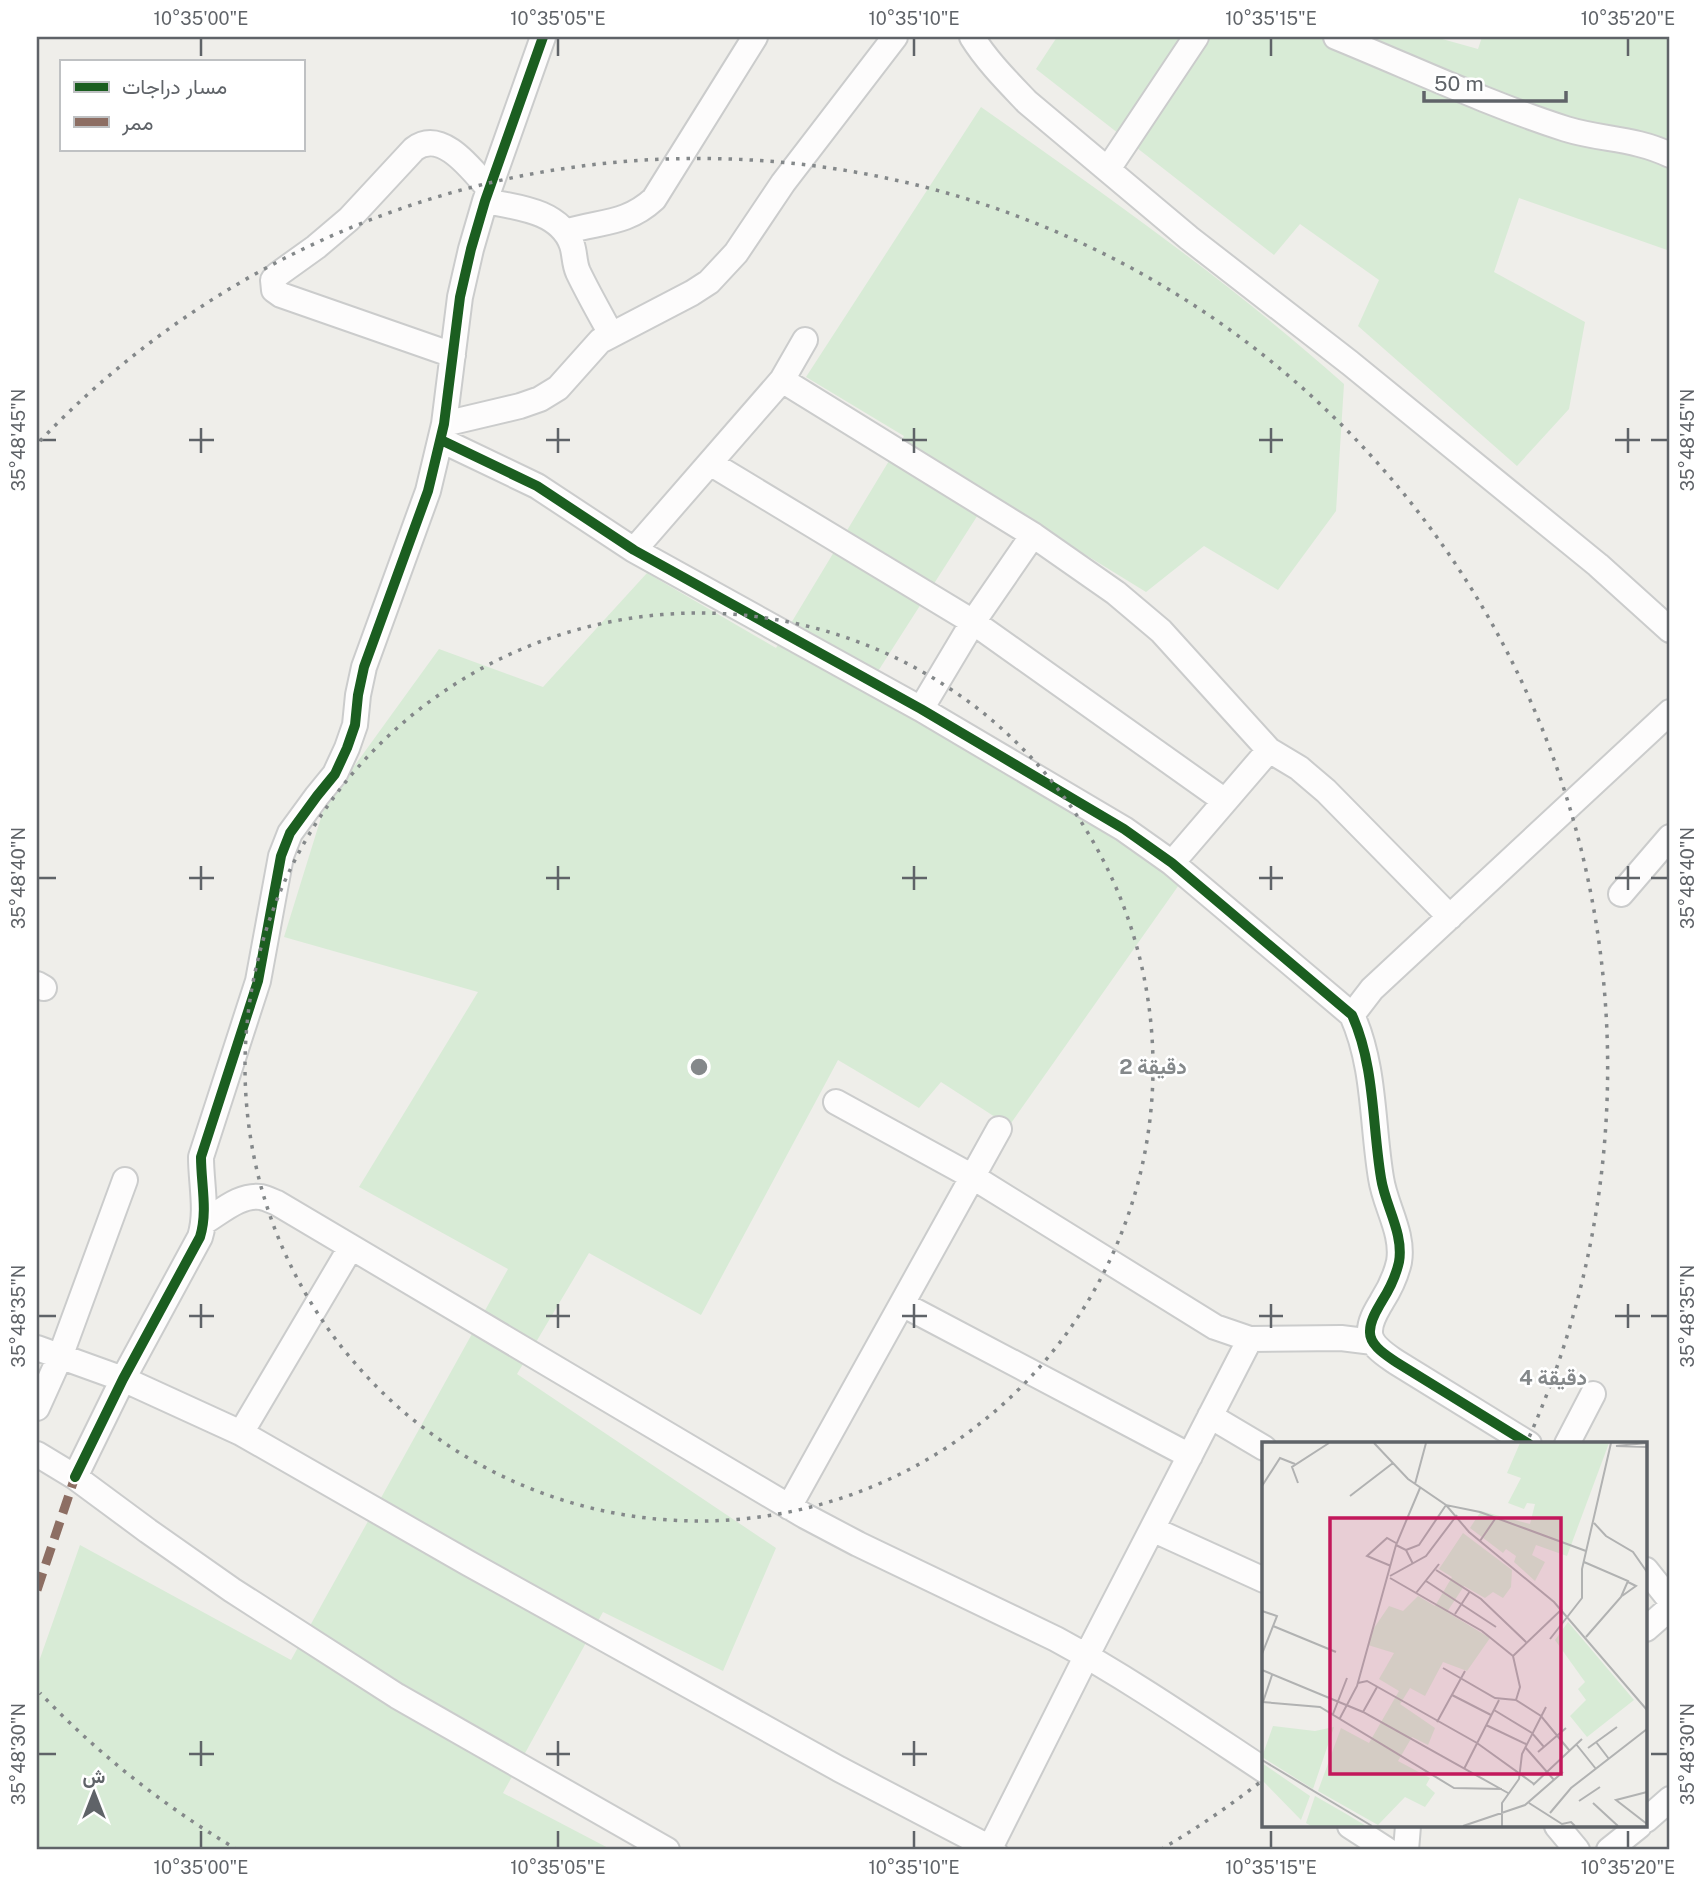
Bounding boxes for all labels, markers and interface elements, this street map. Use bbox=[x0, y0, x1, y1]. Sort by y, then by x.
text: 10°35'00"E bbox=[154, 8, 248, 29]
text: 10°35'05"E bbox=[510, 8, 606, 29]
text: 10°35'10"E bbox=[868, 8, 960, 29]
text: 10°35'15"E bbox=[1225, 8, 1317, 29]
text: 10°35'20"E bbox=[1581, 8, 1675, 29]
legend bbox=[60, 60, 304, 150]
scale bar bbox=[1424, 60, 1565, 104]
text: 50 m bbox=[1434, 71, 1484, 96]
text: مسار دراجات bbox=[122, 74, 227, 100]
text: ممر bbox=[121, 110, 153, 136]
text: 35°48'45"N bbox=[8, 389, 29, 491]
text: 35°48'45"N bbox=[1677, 389, 1698, 491]
text: 35°48'40"N bbox=[8, 827, 29, 929]
text: 35°48'40"N bbox=[1677, 827, 1698, 929]
text: 2 دقيقة bbox=[1119, 1054, 1187, 1079]
centre of rings bbox=[687, 1055, 711, 1079]
text: 35°48'35"N bbox=[8, 1265, 29, 1367]
text: 35°48'35"N bbox=[1677, 1265, 1698, 1367]
text: 4 دقيقة bbox=[1519, 1365, 1587, 1390]
inset map bbox=[1262, 1442, 1648, 1828]
text: 35°48'30"N bbox=[8, 1703, 29, 1805]
text: 35°48'30"N bbox=[1677, 1703, 1698, 1805]
north arrow bbox=[60, 1758, 130, 1828]
text: ش bbox=[83, 1765, 106, 1788]
text: 10°35'00"E bbox=[154, 1857, 248, 1878]
text: 10°35'05"E bbox=[510, 1857, 606, 1878]
text: 10°35'10"E bbox=[868, 1857, 960, 1878]
text: 10°35'15"E bbox=[1225, 1857, 1317, 1878]
text: 10°35'20"E bbox=[1581, 1857, 1675, 1878]

